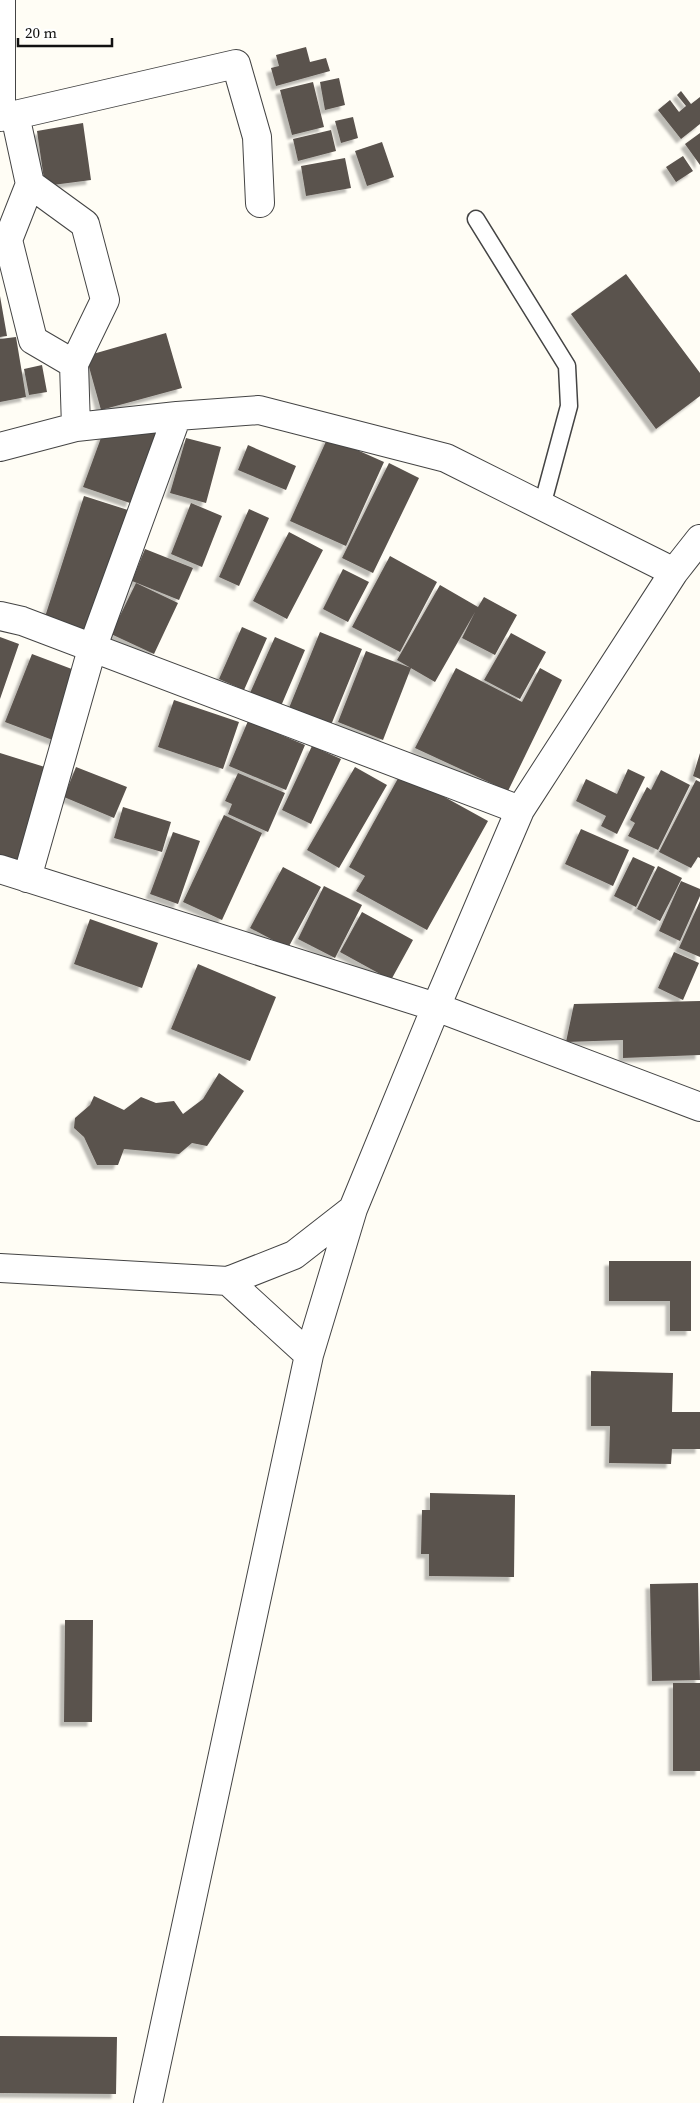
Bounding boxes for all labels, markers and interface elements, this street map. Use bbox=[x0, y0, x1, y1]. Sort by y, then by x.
scale bar bbox=[18, 15, 111, 47]
text: 20 m bbox=[25, 22, 57, 43]

